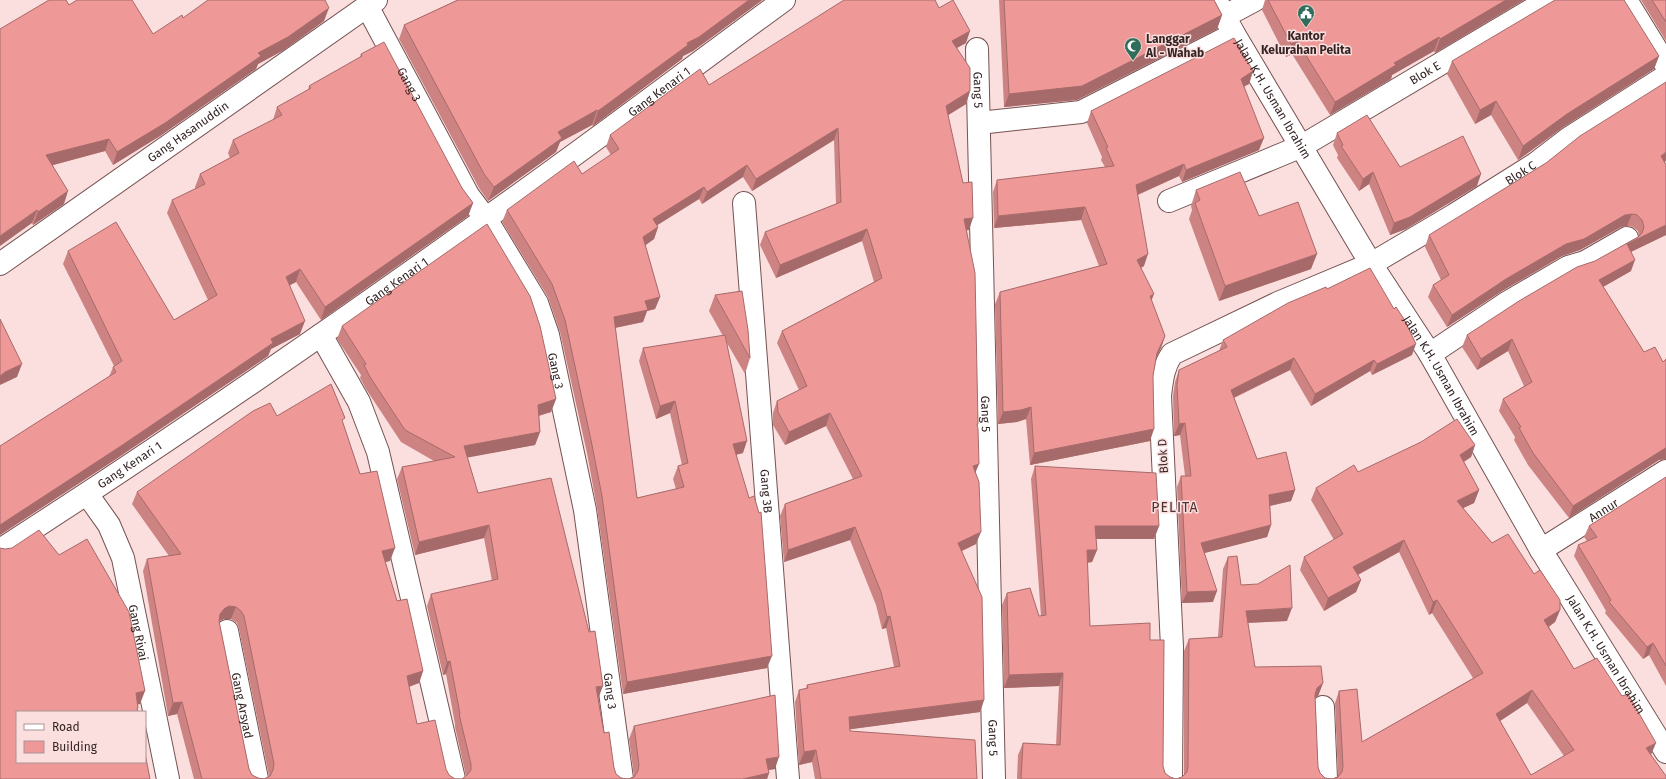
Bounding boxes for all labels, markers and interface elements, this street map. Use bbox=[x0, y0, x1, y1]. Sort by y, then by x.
public building icon: Kantor Kelurahan Pelita bbox=[1296, 3, 1316, 28]
place label: Kantor Kelurahan Pelita bbox=[1261, 29, 1351, 57]
place label: Langgar Al - Wahab bbox=[1145, 32, 1204, 60]
mosque icon: Langgar Al - Wahab bbox=[1123, 36, 1143, 61]
street label: Jalan K.H. Usman Ibrahim bbox=[1232, 36, 1314, 161]
street label: Blok E bbox=[1407, 58, 1443, 88]
street label: Gang Kenari 1 bbox=[626, 64, 693, 120]
street label: Gang 3 bbox=[394, 65, 424, 104]
street label: Gang 5 bbox=[971, 72, 985, 108]
street label: Gang Hasanuddin bbox=[145, 99, 232, 165]
street label: Blok C bbox=[1503, 158, 1539, 188]
street label: Gang Kenari 1 bbox=[363, 255, 431, 309]
street label: Jalan K.H. Usman Ibrahim bbox=[1400, 313, 1482, 438]
street label: Gang 3 bbox=[545, 351, 566, 390]
street label: Gang 5 bbox=[978, 395, 993, 432]
street label: Blok D bbox=[1155, 438, 1171, 474]
street label: Gang Kenari 1 bbox=[95, 439, 164, 491]
street label: Gang 3B bbox=[757, 469, 775, 514]
street label: Annur bbox=[1586, 496, 1621, 525]
district label: PELITA bbox=[1151, 499, 1199, 516]
street label: Jalan K.H. Usman Ibrahim bbox=[1564, 593, 1648, 717]
street label: Gang Rivai bbox=[126, 603, 151, 662]
street label: Gang Arsyad bbox=[229, 671, 256, 740]
street label: Gang 3 bbox=[600, 672, 619, 710]
legend bbox=[16, 711, 146, 763]
street label: Gang 5 bbox=[986, 719, 1000, 756]
text: Road bbox=[52, 720, 80, 734]
text: Building bbox=[52, 740, 98, 754]

